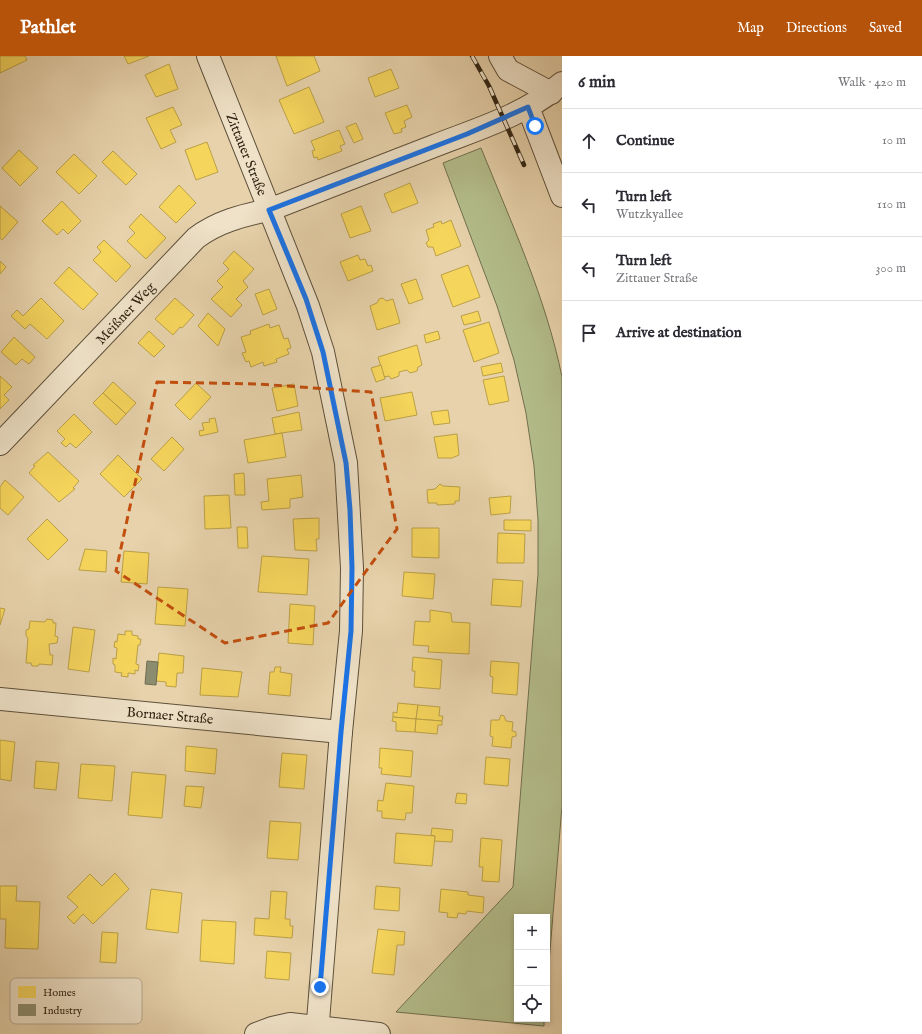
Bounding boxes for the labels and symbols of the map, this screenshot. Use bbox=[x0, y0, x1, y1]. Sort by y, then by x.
street label: Zittauer Straße bbox=[221, 110, 271, 199]
route start bbox=[526, 117, 544, 135]
street label: Meißner Weg bbox=[92, 278, 160, 349]
street label: Bornaer Straße bbox=[126, 703, 215, 729]
legend bbox=[10, 978, 142, 1024]
route end bbox=[311, 978, 329, 996]
text: Homes bbox=[43, 986, 76, 1000]
text: Industry bbox=[43, 1004, 83, 1018]

